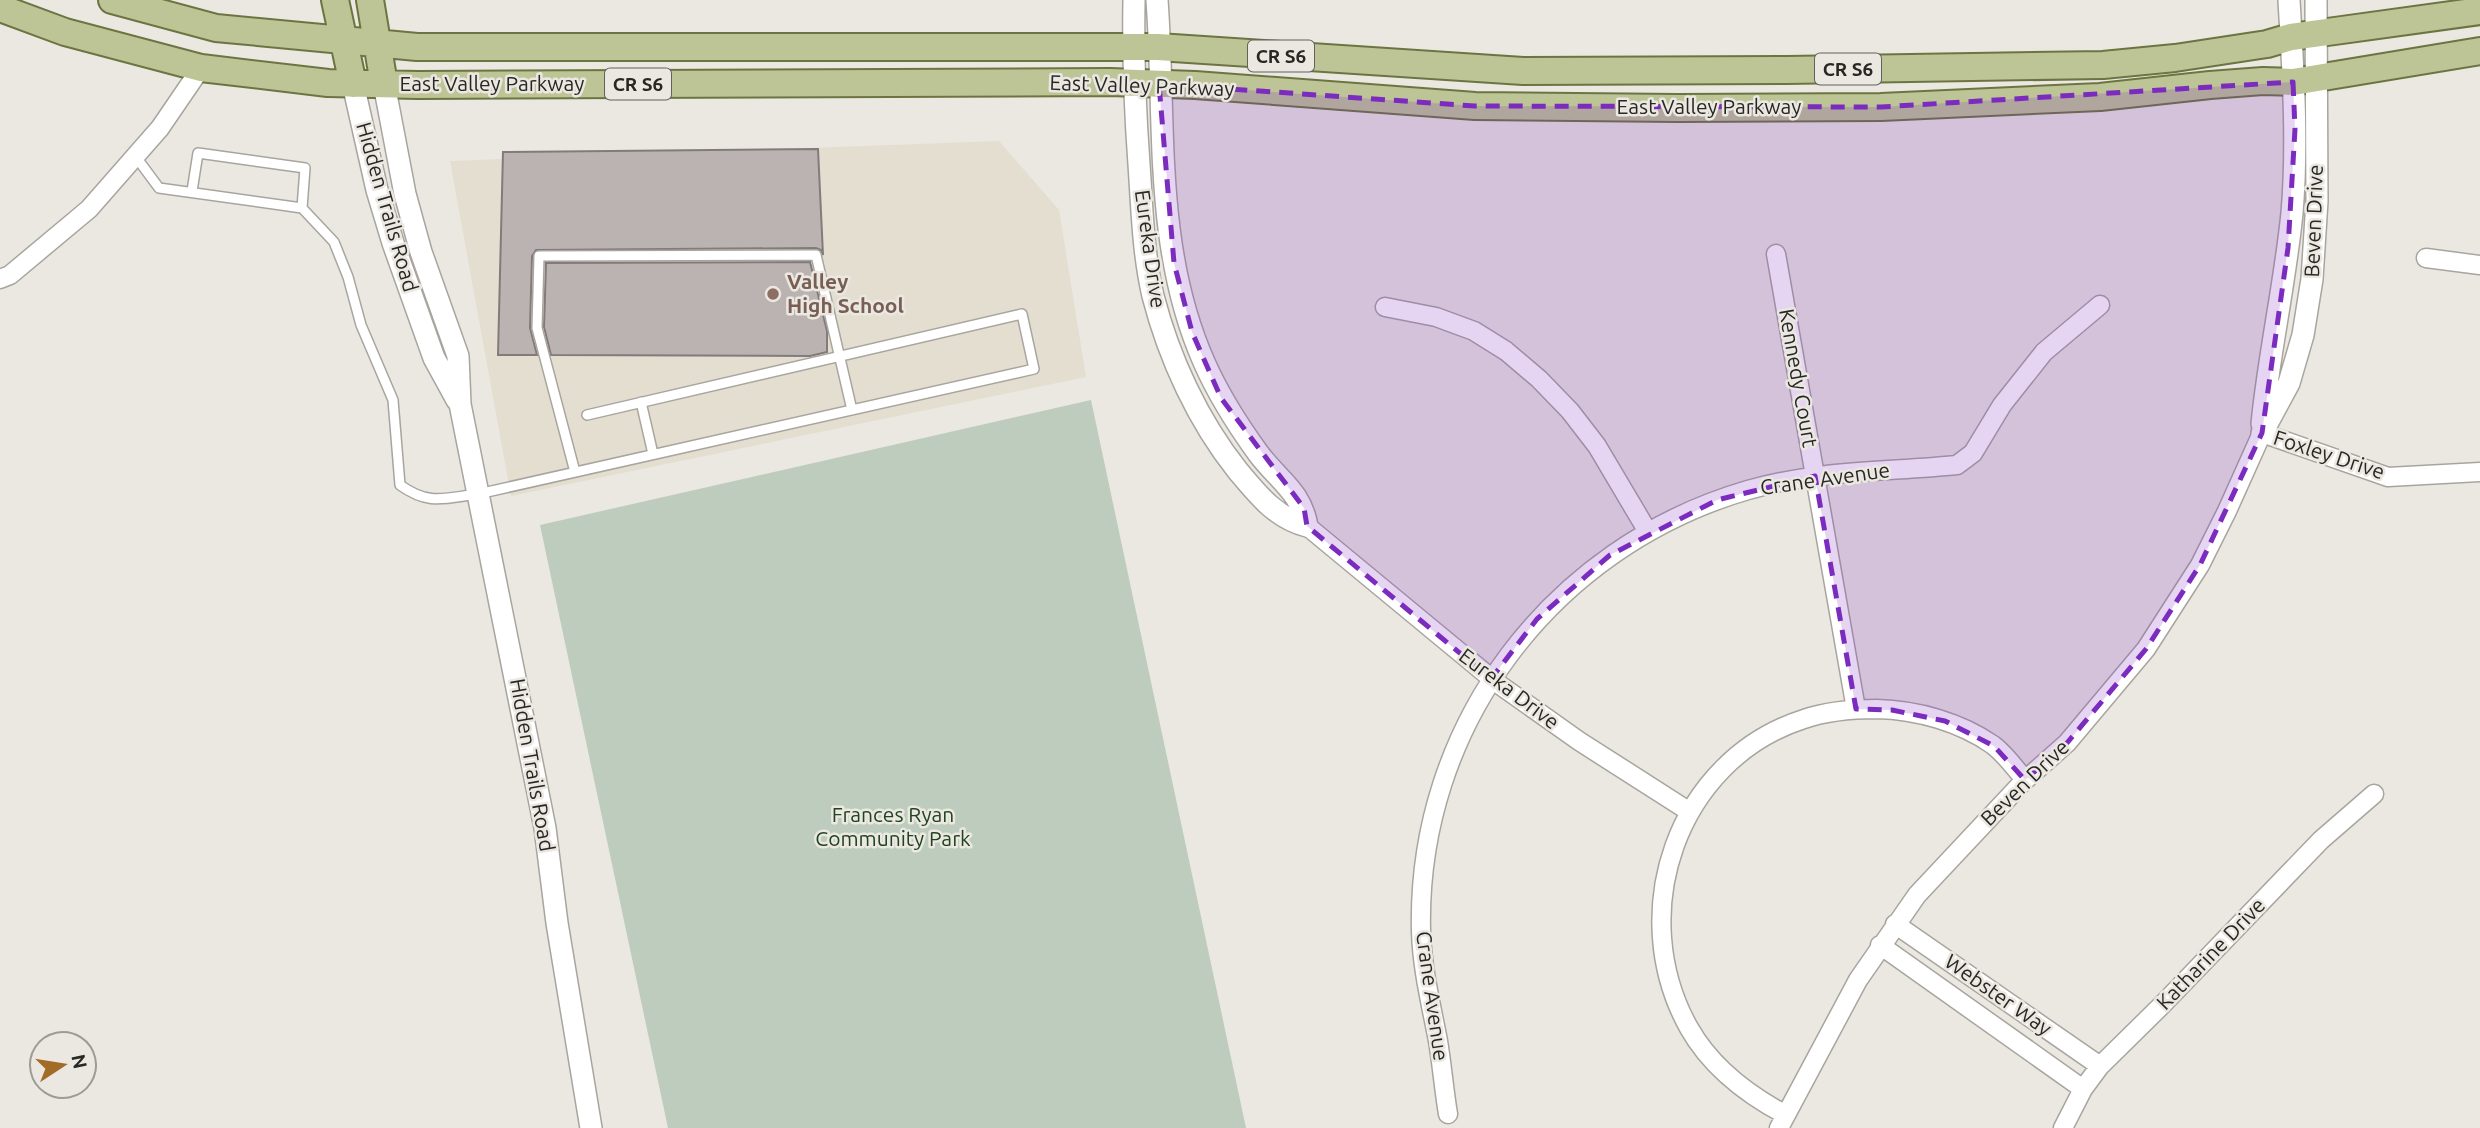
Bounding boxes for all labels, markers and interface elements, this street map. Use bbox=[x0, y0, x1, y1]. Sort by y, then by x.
road number: CR S6 bbox=[1248, 40, 1314, 72]
road number: CR S6 bbox=[1815, 54, 1881, 85]
road number: CR S6 bbox=[605, 68, 671, 100]
street label: East Valley Parkway bbox=[1049, 70, 1235, 100]
street label: East Valley Parkway bbox=[400, 71, 584, 95]
street label: East Valley Parkway bbox=[1617, 94, 1801, 118]
street label: Hidden Trails Road bbox=[352, 119, 424, 294]
street label: Beven Drive bbox=[2299, 164, 2327, 278]
street label: Eureka Drive bbox=[1131, 188, 1171, 309]
place label: Valley High School bbox=[787, 269, 904, 317]
marker: Valley High School bbox=[765, 286, 781, 302]
street label: Kennedy Court bbox=[1775, 307, 1823, 449]
street label: Foxley Drive bbox=[2271, 425, 2388, 483]
street label: Crane Avenue bbox=[1758, 457, 1891, 499]
street label: Eureka Drive bbox=[1455, 643, 1564, 734]
street label: Hidden Trails Road bbox=[506, 676, 560, 853]
street label: Beven Drive bbox=[1975, 734, 2073, 830]
park label: Frances Ryan Community Park bbox=[815, 802, 971, 850]
street label: Katharine Drive bbox=[2151, 893, 2270, 1014]
street label: Crane Avenue bbox=[1412, 929, 1454, 1062]
street label: Webster Way bbox=[1941, 949, 2056, 1040]
north arrow bbox=[28, 1030, 98, 1100]
text: N bbox=[67, 1052, 92, 1071]

